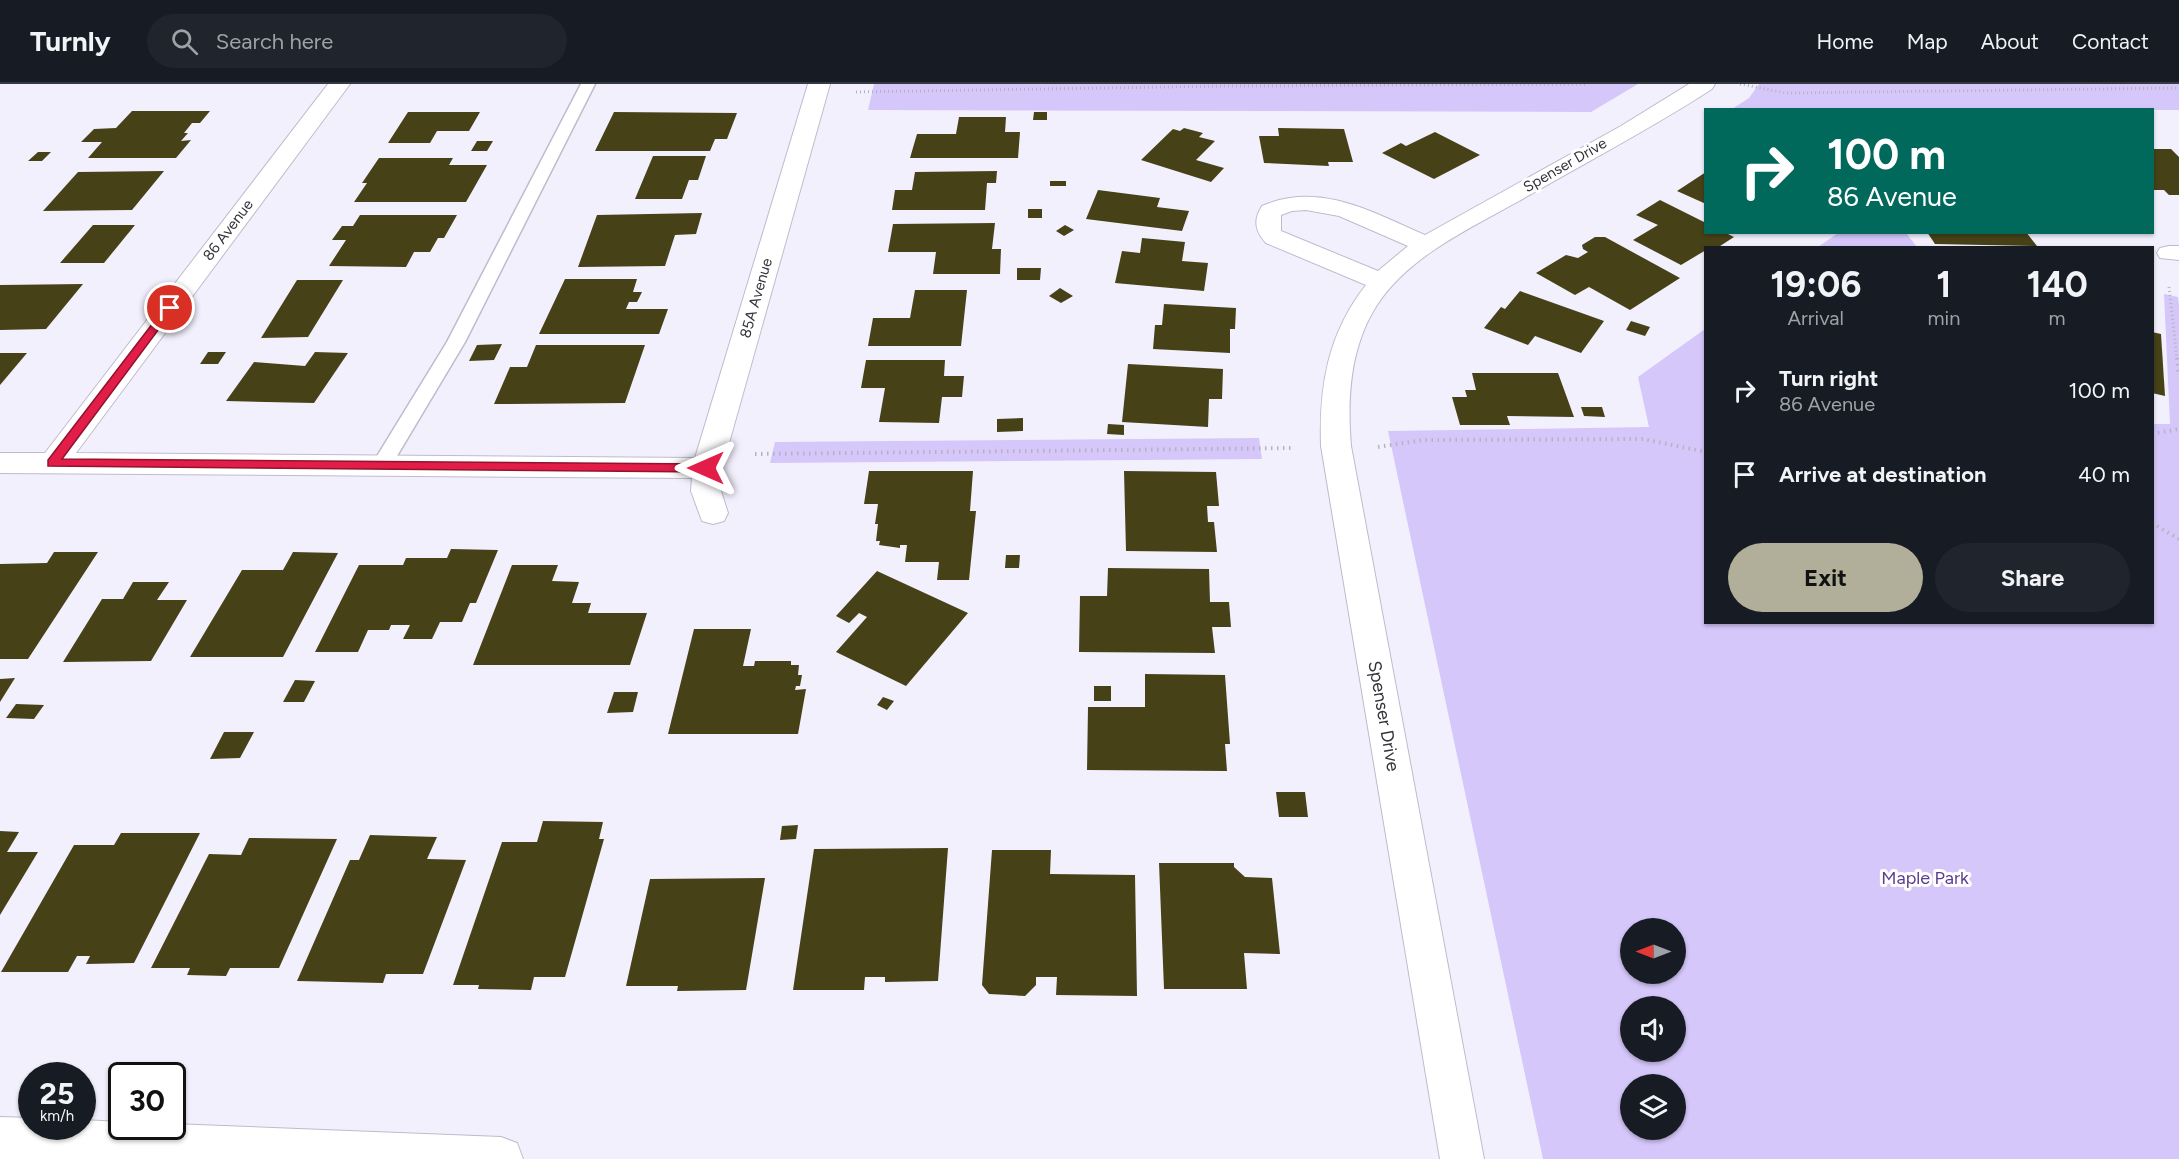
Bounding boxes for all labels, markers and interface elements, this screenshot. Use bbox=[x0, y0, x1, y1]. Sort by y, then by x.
search box bbox=[147, 14, 567, 68]
text: Turnly bbox=[30, 24, 111, 58]
icon: search bbox=[168, 25, 201, 58]
text: Search here bbox=[216, 28, 333, 55]
text: Home bbox=[1817, 29, 1874, 54]
text: Map bbox=[1907, 29, 1948, 54]
text: About bbox=[1981, 29, 2039, 54]
text: Contact bbox=[2072, 29, 2149, 54]
text: 100 m bbox=[1827, 129, 1946, 180]
icon: right bbox=[1728, 132, 1806, 210]
street label: Spenser Drive bbox=[1520, 134, 1610, 196]
text: 86 Avenue bbox=[1827, 180, 1957, 213]
street label: 86 Avenue bbox=[199, 196, 257, 264]
street label: 85A Avenue bbox=[736, 256, 776, 340]
text: 19:06 bbox=[1770, 263, 1861, 306]
text: 1 bbox=[1936, 263, 1951, 306]
text: 140 bbox=[2026, 263, 2088, 306]
pin bbox=[144, 282, 195, 333]
icon: arrive bbox=[153, 291, 186, 324]
text: Arrival bbox=[1788, 306, 1844, 330]
text: min bbox=[1927, 306, 1960, 330]
text: m bbox=[2049, 306, 2066, 330]
text: Turn right bbox=[1779, 365, 1878, 392]
icon: right bbox=[1728, 374, 1761, 407]
text: 100 m bbox=[2069, 377, 2130, 404]
text: 86 Avenue bbox=[1779, 392, 1875, 416]
position arrow bbox=[674, 436, 738, 500]
icon: arrive bbox=[1728, 458, 1761, 491]
text: Arrive at destination bbox=[1779, 461, 1987, 488]
text: 40 m bbox=[2078, 461, 2130, 488]
button: Exit bbox=[1728, 543, 1923, 612]
button: Share bbox=[1935, 543, 2130, 612]
street label: Spenser Drive bbox=[1363, 659, 1405, 773]
park label: Maple Park bbox=[1881, 867, 1969, 889]
north arrow bbox=[1620, 918, 1686, 984]
map controls bbox=[1620, 918, 1686, 1140]
button: sound bbox=[1620, 996, 1686, 1062]
speed limit sign: 30 bbox=[108, 1062, 186, 1140]
button: layers bbox=[1620, 1074, 1686, 1140]
text: 25 bbox=[40, 1075, 74, 1112]
text: km/h bbox=[40, 1107, 74, 1125]

